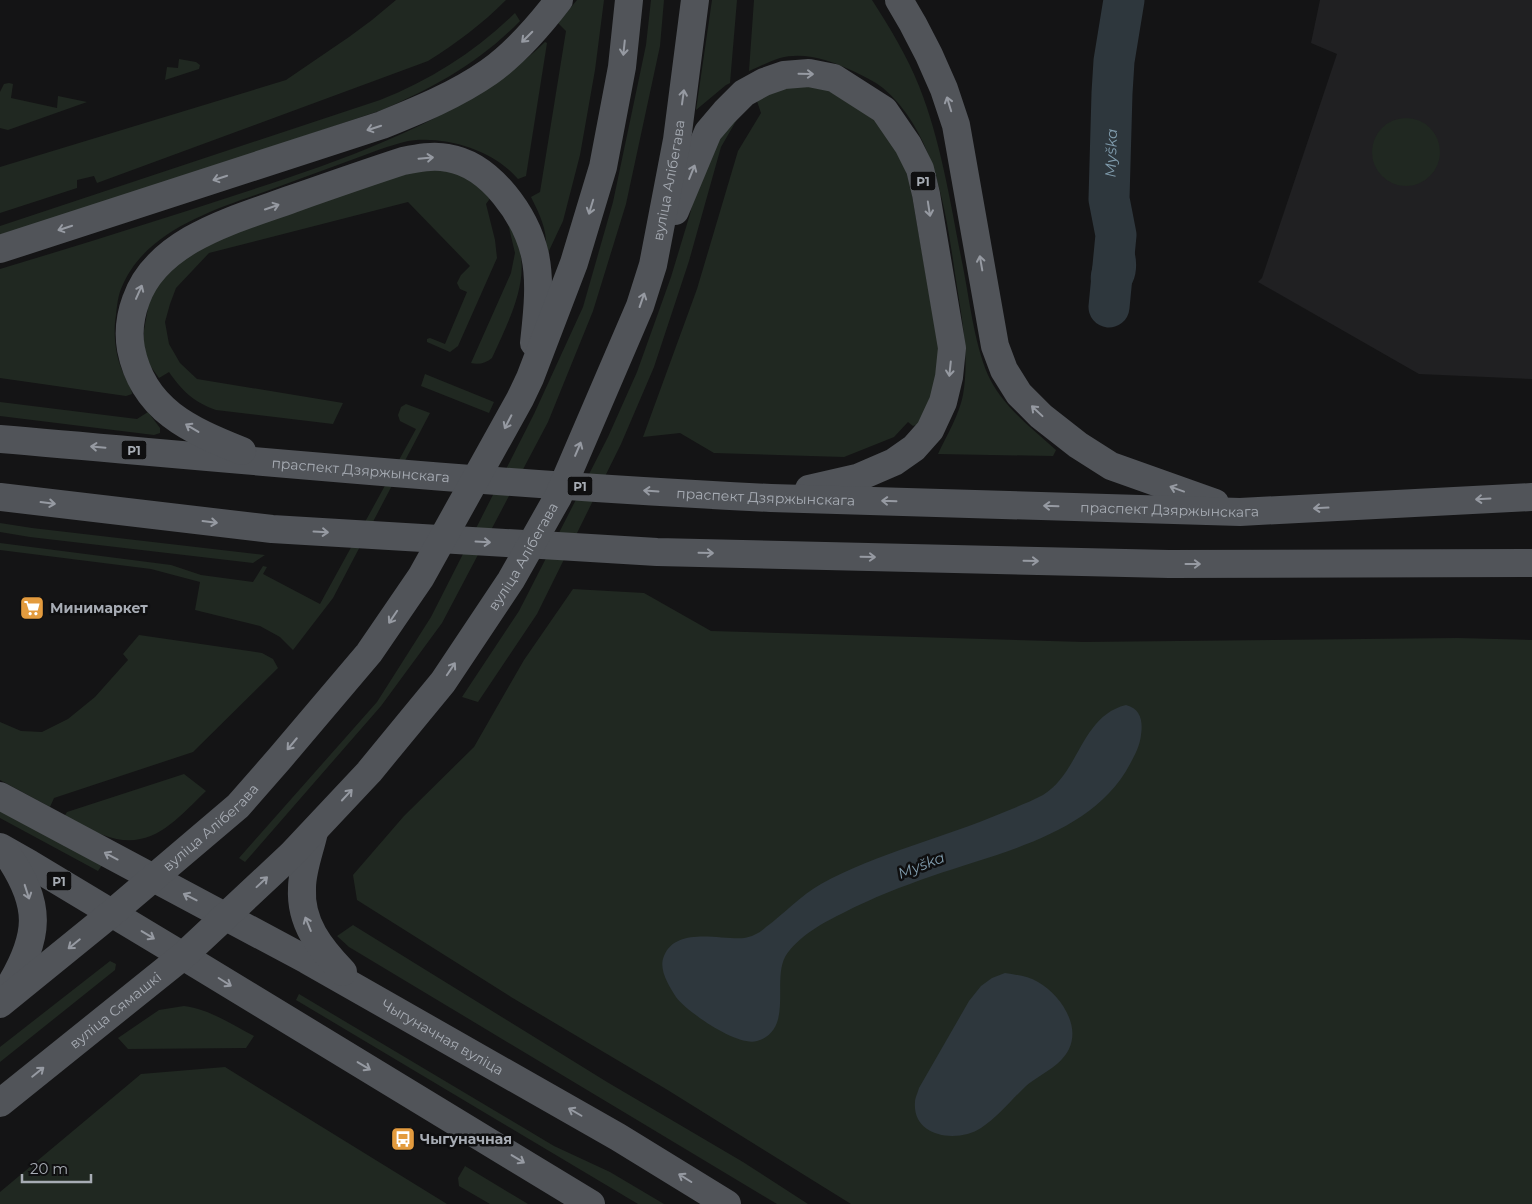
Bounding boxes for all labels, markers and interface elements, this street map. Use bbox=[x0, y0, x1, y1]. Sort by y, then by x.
one-way arrow bbox=[521, 31, 534, 43]
one-way arrow bbox=[619, 40, 629, 56]
one-way arrow bbox=[798, 70, 814, 79]
one-way arrow bbox=[678, 89, 688, 105]
one-way arrow bbox=[944, 97, 954, 113]
street label: вуліца Алібегава bbox=[649, 119, 689, 242]
one-way arrow bbox=[366, 123, 382, 133]
water label: Муška bbox=[1100, 128, 1120, 178]
one-way arrow bbox=[418, 153, 434, 162]
one-way arrow bbox=[687, 165, 697, 180]
road number: Р1 bbox=[910, 172, 936, 190]
one-way arrow bbox=[212, 174, 228, 183]
one-way arrow bbox=[585, 199, 595, 215]
one-way arrow bbox=[924, 200, 934, 216]
one-way arrow bbox=[263, 202, 279, 211]
one-way arrow bbox=[58, 224, 73, 233]
one-way arrow bbox=[975, 256, 985, 272]
one-way arrow bbox=[135, 285, 145, 300]
one-way arrow bbox=[637, 292, 647, 308]
one-way arrow bbox=[945, 361, 955, 377]
one-way arrow bbox=[1031, 405, 1043, 417]
one-way arrow bbox=[503, 414, 512, 429]
one-way arrow bbox=[186, 423, 200, 433]
road number: Р1 bbox=[122, 440, 146, 460]
one-way arrow bbox=[90, 442, 106, 452]
one-way arrow bbox=[573, 442, 583, 457]
street label: праспект Дзяржынскага bbox=[271, 454, 451, 486]
road number: Р1 bbox=[568, 476, 592, 496]
street label: праспект Дзяржынскага bbox=[676, 484, 855, 510]
one-way arrow bbox=[1170, 484, 1185, 493]
one-way arrow bbox=[643, 487, 659, 496]
one-way arrow bbox=[1476, 495, 1492, 504]
one-way arrow bbox=[881, 497, 897, 506]
one-way arrow bbox=[40, 498, 56, 508]
street label: праспект Дзяржынскага bbox=[1080, 498, 1259, 521]
street label: вуліца Алібегава bbox=[484, 499, 562, 614]
one-way arrow bbox=[1043, 501, 1060, 511]
one-way arrow bbox=[1313, 503, 1329, 512]
one-way arrow bbox=[202, 517, 218, 527]
one-way arrow bbox=[313, 527, 329, 536]
one-way arrow bbox=[475, 537, 491, 546]
one-way arrow bbox=[698, 548, 714, 558]
one-way arrow bbox=[860, 552, 876, 562]
one-way arrow bbox=[1023, 556, 1039, 565]
one-way arrow bbox=[1185, 559, 1201, 569]
supermarket icon: Минимаркет bbox=[19, 595, 45, 621]
place label: Минимаркет bbox=[50, 599, 148, 617]
one-way arrow bbox=[388, 610, 399, 624]
one-way arrow bbox=[446, 663, 456, 677]
one-way arrow bbox=[287, 737, 298, 750]
street label: вуліца Алібегава bbox=[159, 780, 262, 875]
one-way arrow bbox=[341, 788, 353, 801]
water label: Муška bbox=[895, 847, 947, 883]
one-way arrow bbox=[104, 851, 119, 860]
road number: Р1 bbox=[46, 871, 72, 890]
one-way arrow bbox=[255, 876, 268, 888]
one-way arrow bbox=[23, 883, 33, 899]
one-way arrow bbox=[183, 892, 198, 901]
one-way arrow bbox=[303, 917, 312, 932]
one-way arrow bbox=[140, 930, 154, 940]
one-way arrow bbox=[68, 939, 81, 950]
street label: вуліца Сямашкі bbox=[66, 968, 165, 1053]
one-way arrow bbox=[217, 977, 231, 987]
street label: Чыгуначная вуліца bbox=[378, 995, 507, 1079]
one-way arrow bbox=[356, 1062, 370, 1072]
one-way arrow bbox=[31, 1067, 44, 1078]
one-way arrow bbox=[569, 1107, 583, 1117]
bus stop icon: Чыгуначная bbox=[390, 1126, 416, 1152]
place label: Чыгуначная bbox=[420, 1130, 512, 1148]
scale bar bbox=[22, 1152, 91, 1184]
one-way arrow bbox=[510, 1155, 524, 1165]
text: 20 m bbox=[30, 1159, 68, 1178]
one-way arrow bbox=[679, 1173, 693, 1183]

